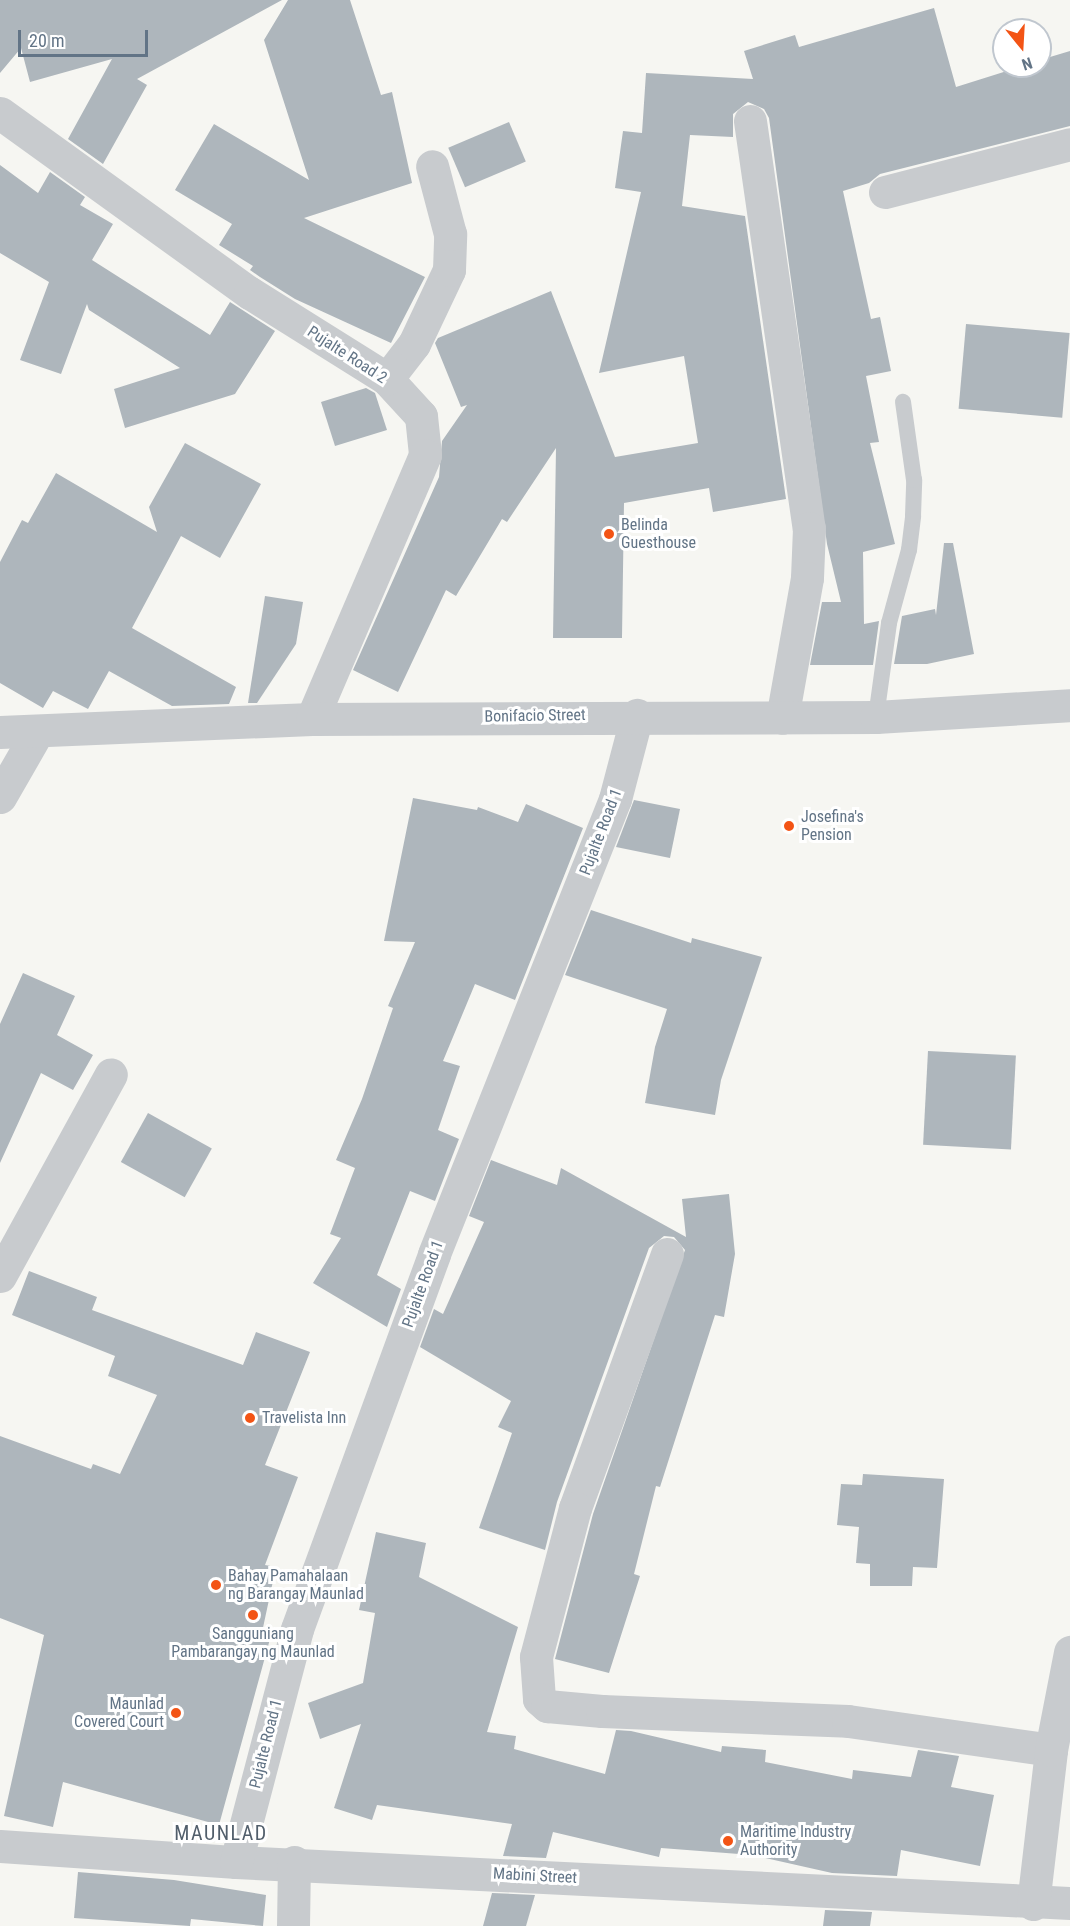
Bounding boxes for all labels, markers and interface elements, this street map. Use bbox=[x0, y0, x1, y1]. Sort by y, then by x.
scale bar bbox=[21, 18, 152, 56]
north arrow bbox=[992, 18, 1052, 78]
text: 20 m bbox=[29, 30, 64, 51]
text: N bbox=[1020, 53, 1035, 74]
street label: Pujalte Road 2 bbox=[304, 322, 390, 388]
place label: Belinda Guesthouse bbox=[621, 515, 696, 553]
marker: Belinda Guesthouse bbox=[602, 527, 616, 541]
street label: Bonifacio Street bbox=[484, 706, 586, 726]
street label: Pujalte Road 1 bbox=[576, 786, 626, 878]
place label: Josefina's Pension bbox=[801, 807, 864, 845]
marker: Josefina's Pension bbox=[782, 819, 796, 833]
street label: Pujalte Road 1 bbox=[398, 1238, 448, 1330]
place label: Travelista Inn bbox=[262, 1408, 346, 1428]
marker: Travelista Inn bbox=[243, 1411, 257, 1425]
place label: Bahay Pamahalaan ng Barangay Maunlad bbox=[228, 1566, 364, 1604]
marker: Bahay Pamahalaan ng Barangay Maunlad bbox=[209, 1578, 223, 1592]
marker: Sangguniang Pambarangay ng Maunlad bbox=[246, 1608, 260, 1622]
place label: Sangguniang Pambarangay ng Maunlad bbox=[171, 1624, 335, 1662]
place label: Maunlad Covered Court bbox=[74, 1694, 164, 1732]
street label: Pujalte Road 1 bbox=[246, 1697, 286, 1791]
marker: Maunlad Covered Court bbox=[169, 1706, 183, 1720]
district label: MAUNLAD bbox=[174, 1821, 268, 1845]
place label: Maritime Industry Authority bbox=[740, 1822, 851, 1860]
marker: Maritime Industry Authority bbox=[721, 1834, 735, 1848]
street label: Mabini Street bbox=[493, 1864, 577, 1888]

